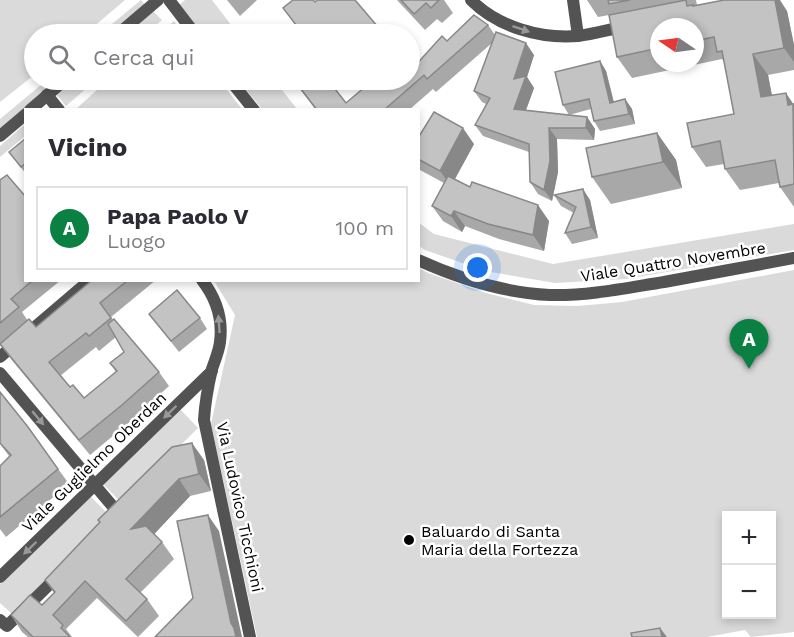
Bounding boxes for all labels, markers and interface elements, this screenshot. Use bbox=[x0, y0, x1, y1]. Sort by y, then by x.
north arrow bbox=[650, 18, 704, 72]
search box bbox=[24, 24, 420, 90]
one-way arrow bbox=[512, 25, 530, 34]
icon: search bbox=[45, 41, 78, 74]
text: Cerca qui bbox=[93, 45, 194, 70]
text: Vicino bbox=[48, 132, 127, 162]
text: Papa Paolo V bbox=[107, 204, 249, 229]
text: A bbox=[63, 216, 76, 240]
text: 100 m bbox=[335, 216, 394, 240]
text: Luogo bbox=[107, 229, 166, 253]
street label: Viale Quattro Novembre bbox=[579, 238, 767, 286]
your location bbox=[463, 253, 492, 282]
one-way arrow bbox=[215, 315, 224, 334]
pin: A bbox=[730, 320, 768, 369]
street label: Viale Guglielmo Oberdan bbox=[18, 388, 170, 536]
one-way arrow bbox=[163, 404, 177, 418]
one-way arrow bbox=[31, 410, 44, 425]
street label: Via Ludovico Ticchioni bbox=[213, 420, 267, 594]
map controls bbox=[722, 511, 776, 619]
button: + bbox=[722, 511, 776, 565]
place label: Baluardo di Santa Maria della Fortezza bbox=[421, 522, 578, 559]
marker: Baluardo di Santa Maria della Fortezza bbox=[402, 533, 416, 547]
one-way arrow bbox=[23, 541, 38, 555]
button: − bbox=[722, 565, 776, 619]

